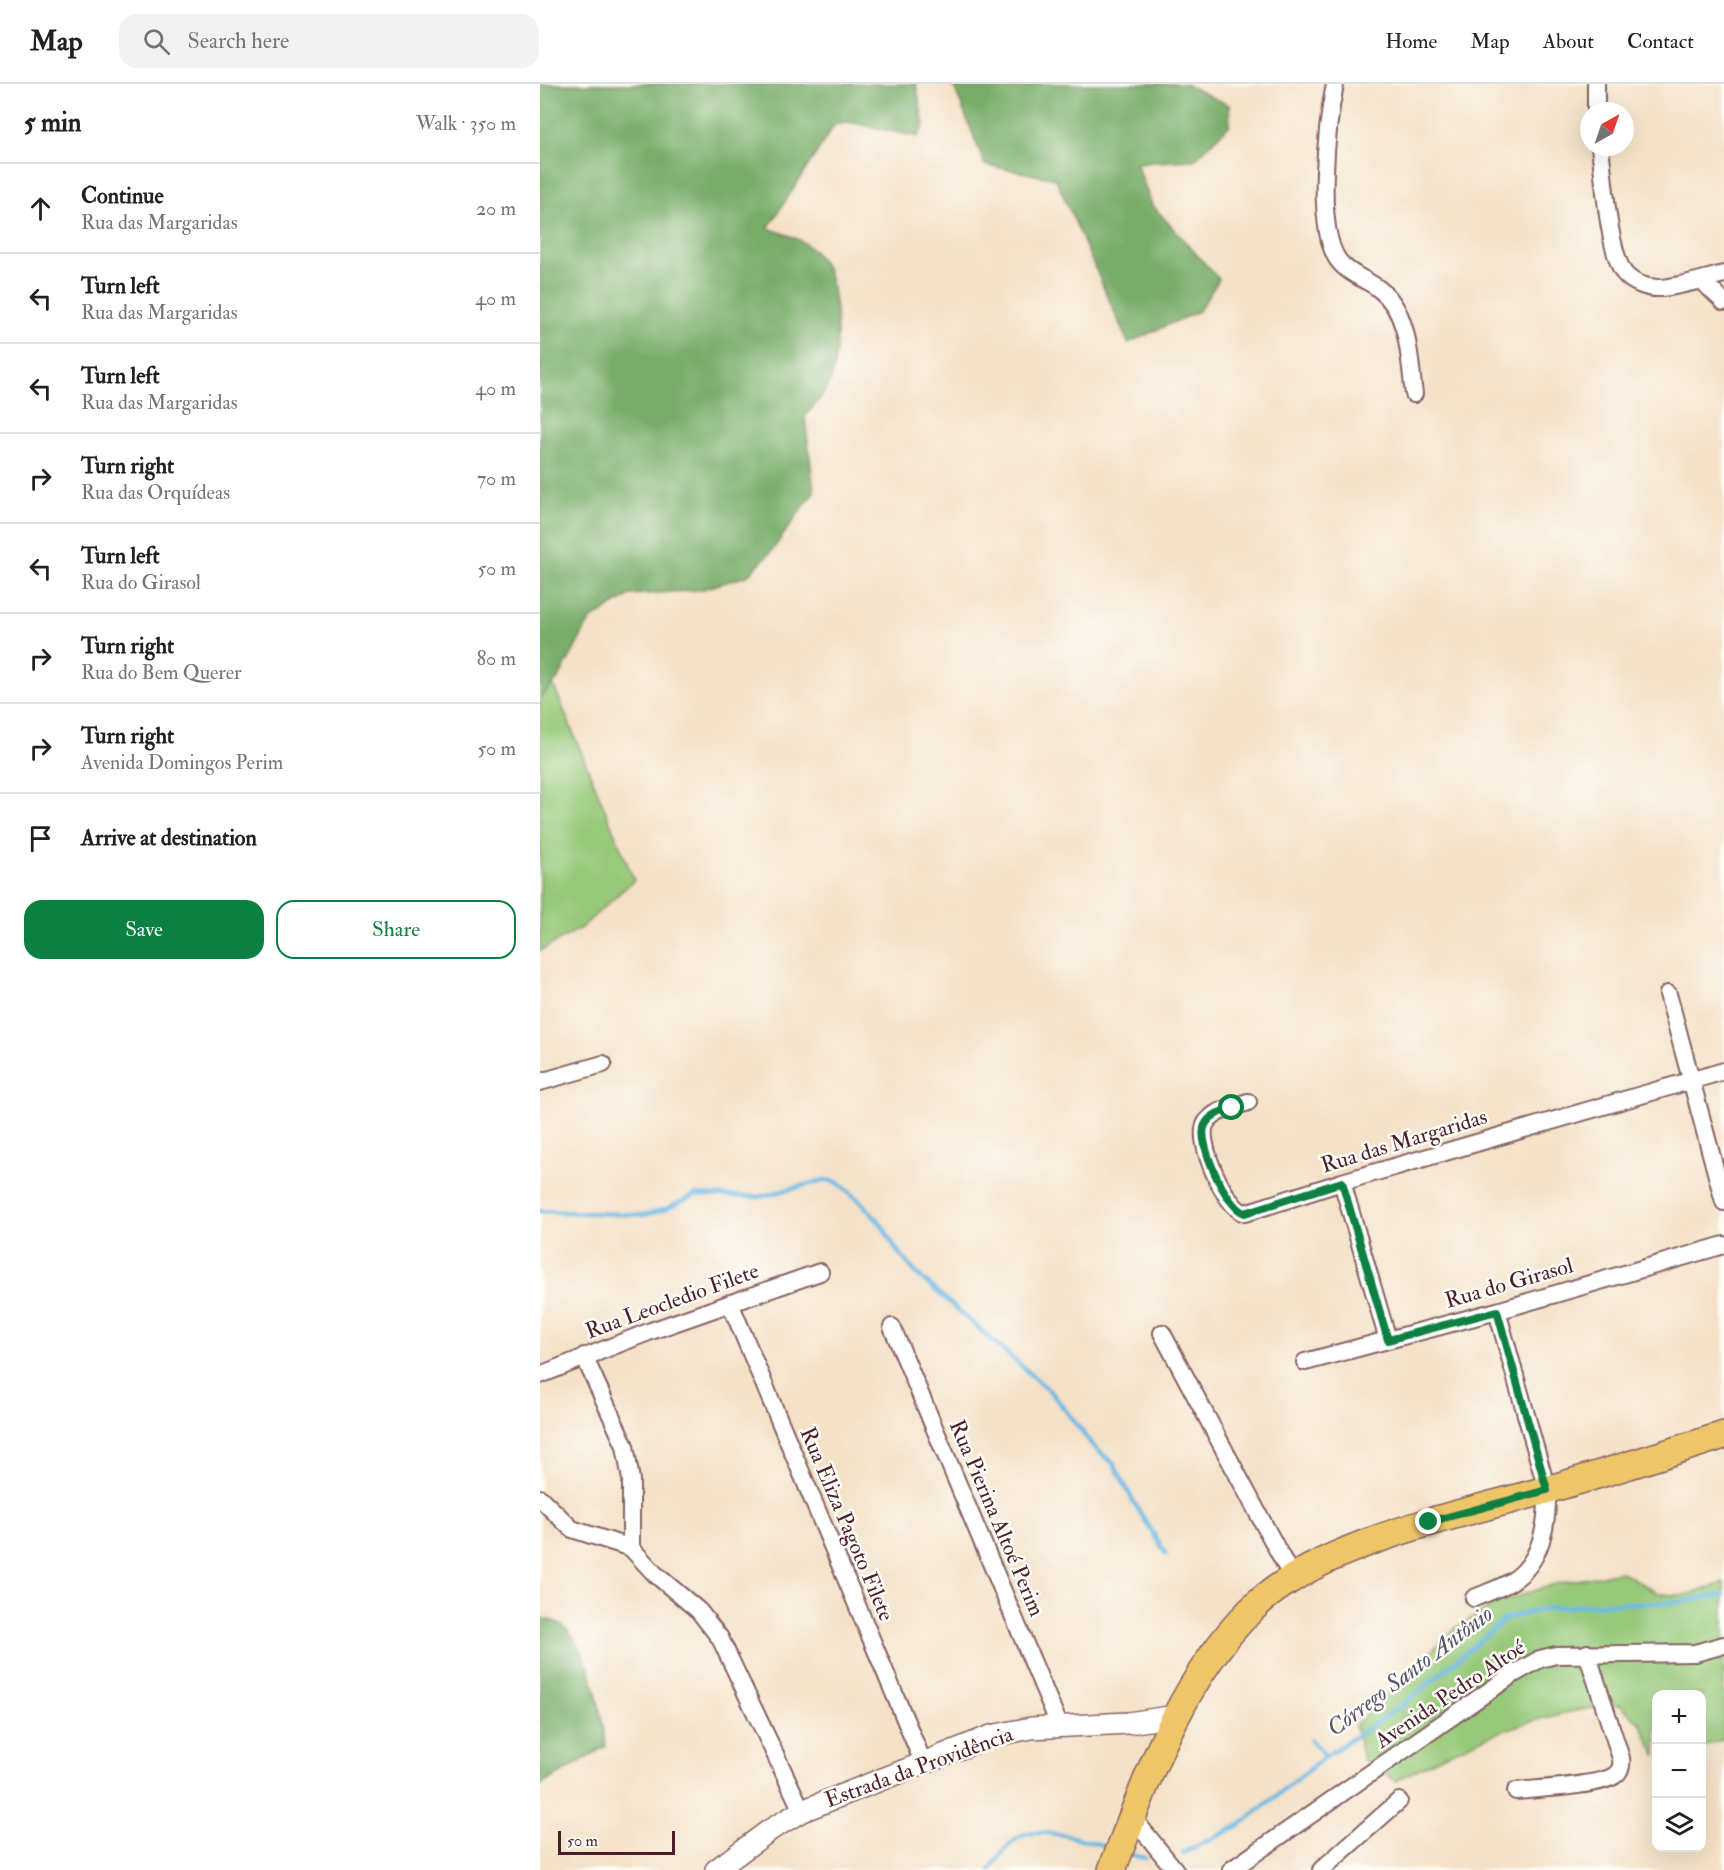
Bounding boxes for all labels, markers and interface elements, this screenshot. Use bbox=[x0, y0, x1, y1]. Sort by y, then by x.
search box bbox=[119, 14, 539, 68]
text: Map bbox=[30, 24, 83, 59]
icon: search bbox=[140, 25, 173, 58]
text: Search here bbox=[188, 27, 289, 55]
text: Home bbox=[1385, 28, 1437, 55]
text: Map bbox=[1470, 28, 1510, 55]
text: About bbox=[1543, 28, 1594, 55]
text: Contact bbox=[1627, 28, 1694, 55]
north arrow bbox=[1580, 102, 1634, 156]
text: 5 min bbox=[24, 107, 81, 139]
text: Walk · 350 m bbox=[416, 111, 516, 136]
text: Continue bbox=[81, 182, 164, 210]
icon: ahead bbox=[24, 192, 57, 225]
text: 20 m bbox=[476, 196, 516, 221]
text: Rua das Margaridas bbox=[81, 210, 238, 235]
text: Turn left bbox=[81, 272, 160, 300]
icon: left bbox=[24, 282, 57, 315]
text: 40 m bbox=[475, 286, 516, 311]
text: Rua das Margaridas bbox=[81, 300, 238, 325]
text: Turn left bbox=[81, 362, 160, 390]
icon: left bbox=[24, 372, 57, 405]
text: 40 m bbox=[475, 376, 516, 401]
text: Rua das Margaridas bbox=[81, 390, 238, 415]
text: Turn right bbox=[81, 452, 174, 480]
icon: right bbox=[24, 462, 57, 495]
text: 70 m bbox=[477, 466, 516, 491]
text: Rua das Orquídeas bbox=[81, 480, 230, 505]
text: Turn left bbox=[81, 542, 160, 570]
icon: left bbox=[24, 552, 57, 585]
text: 50 m bbox=[477, 556, 516, 581]
text: Rua do Girasol bbox=[81, 570, 201, 595]
text: Turn right bbox=[81, 632, 174, 660]
icon: right bbox=[24, 642, 57, 675]
text: 80 m bbox=[477, 646, 516, 671]
text: Rua do Bem Querer bbox=[81, 660, 242, 685]
text: Turn right bbox=[81, 722, 174, 750]
icon: right bbox=[24, 732, 57, 765]
text: 50 m bbox=[477, 736, 516, 761]
text: Avenida Domingos Perim bbox=[81, 750, 283, 775]
icon: arrive bbox=[24, 822, 57, 855]
text: Arrive at destination bbox=[81, 824, 257, 852]
button: Save bbox=[24, 900, 264, 959]
button: Share bbox=[276, 900, 516, 959]
route start bbox=[1218, 1094, 1244, 1120]
street label: Rua das Margaridas bbox=[1318, 1102, 1490, 1180]
street label: Rua do Girasol bbox=[1442, 1251, 1577, 1315]
street label: Rua Leocledio Filete bbox=[582, 1257, 762, 1345]
street label: Rua Pierina Altoé Perim bbox=[943, 1415, 1051, 1621]
street label: Rua Eliza Pagoto Filete bbox=[793, 1423, 901, 1625]
route end bbox=[1415, 1508, 1441, 1534]
water label: Córrego Santo Antônio bbox=[1321, 1598, 1499, 1744]
street label: Avenida Pedro Altoé bbox=[1369, 1633, 1531, 1755]
map controls bbox=[1652, 1690, 1706, 1852]
button: + bbox=[1652, 1690, 1706, 1744]
street label: Estrada da Providência bbox=[821, 1720, 1018, 1814]
button: − bbox=[1652, 1744, 1706, 1798]
button: layers bbox=[1652, 1798, 1706, 1852]
scale bar bbox=[558, 1828, 675, 1856]
text: 50 m bbox=[567, 1831, 598, 1851]

